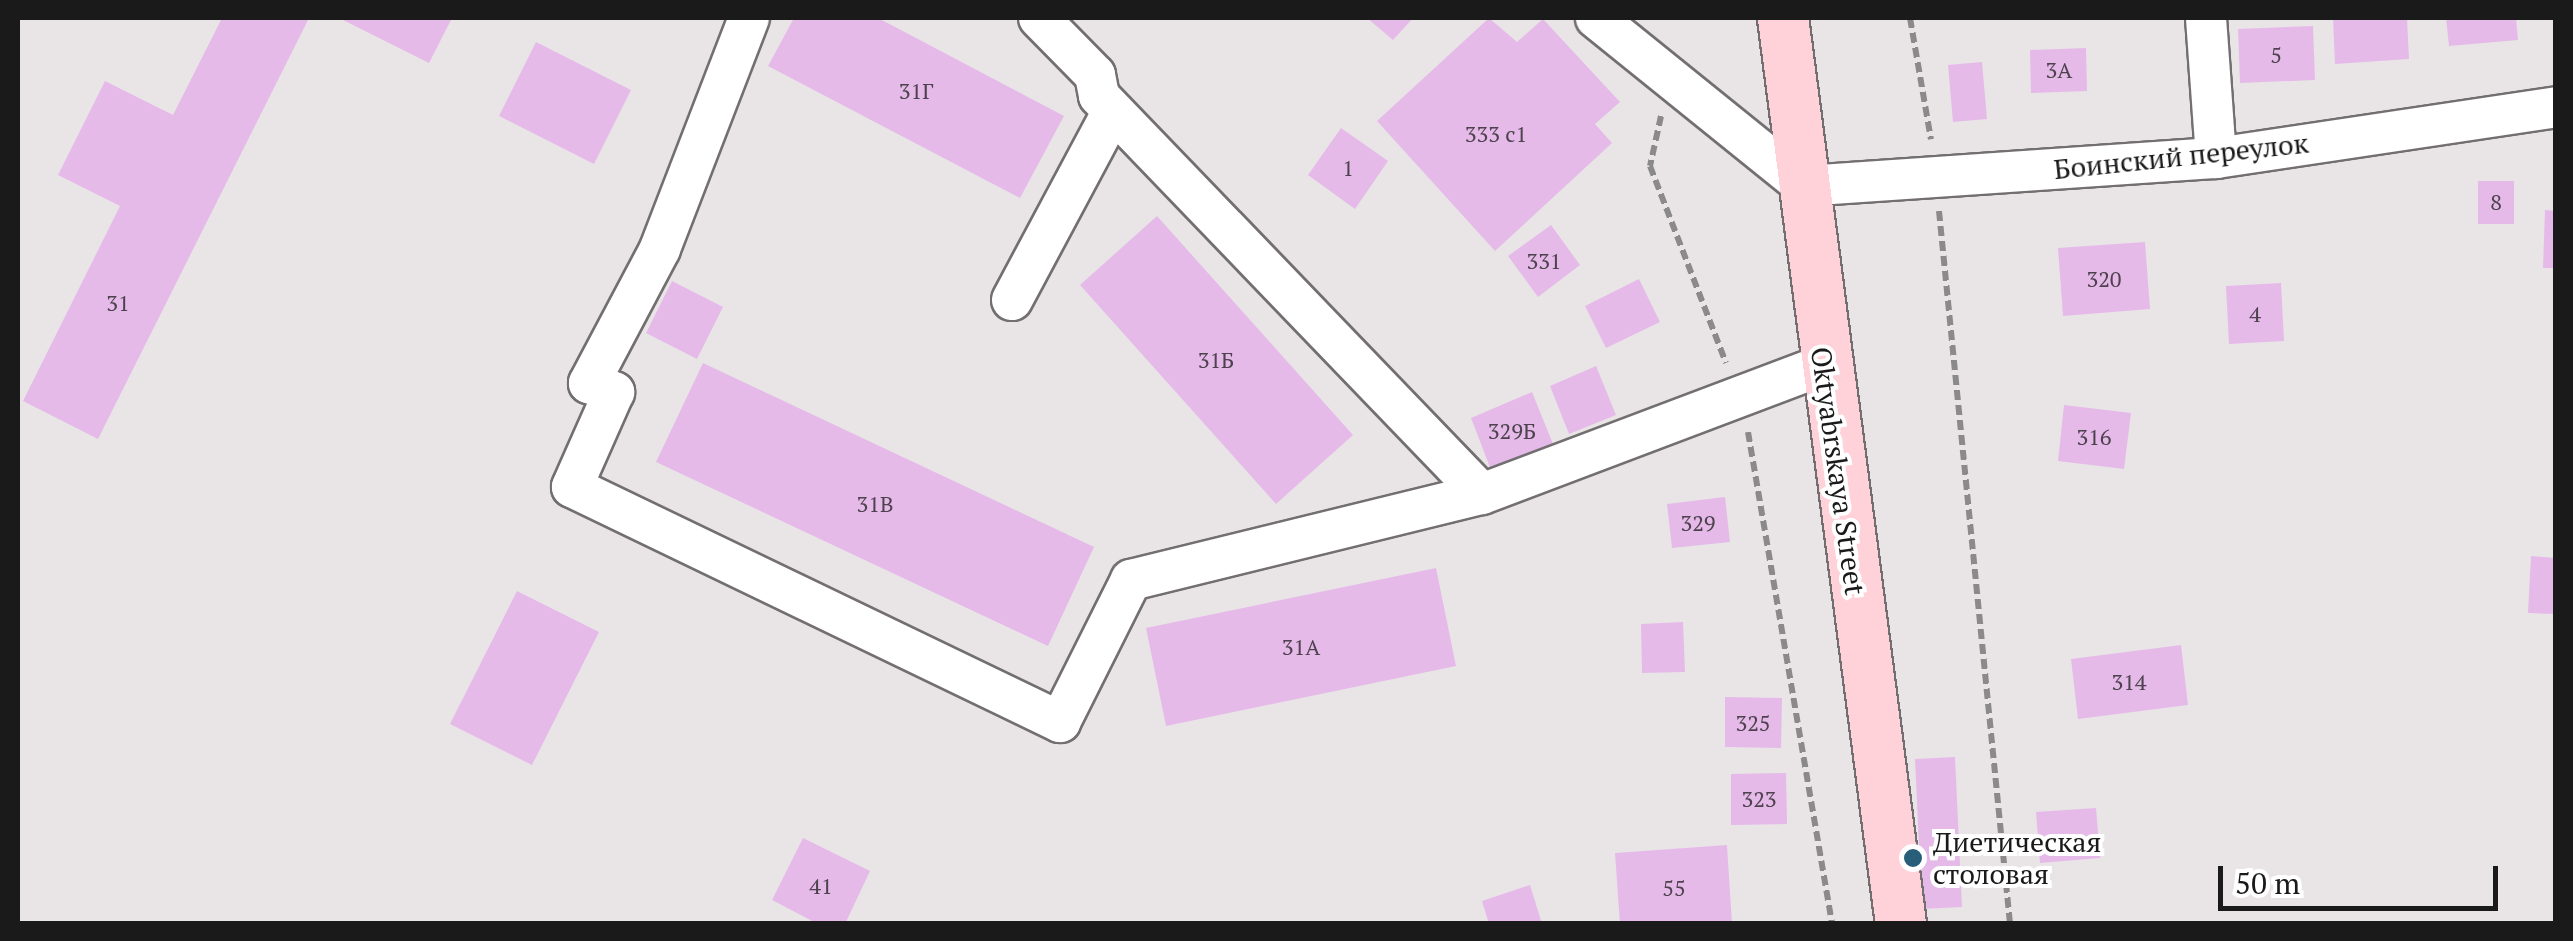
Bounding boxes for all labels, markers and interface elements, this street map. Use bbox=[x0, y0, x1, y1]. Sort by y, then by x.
house number: 5 bbox=[2270, 42, 2282, 68]
house number: 3А bbox=[2046, 57, 2072, 83]
house number: 31Г bbox=[899, 78, 933, 104]
house number: 333 с1 bbox=[1465, 121, 1527, 147]
street label: Боинский переулок bbox=[2052, 126, 2310, 186]
house number: 1 bbox=[1342, 155, 1354, 181]
house number: 8 bbox=[2490, 189, 2502, 215]
house number: 331 bbox=[1526, 248, 1562, 274]
house number: 320 bbox=[2086, 266, 2122, 292]
house number: 31 bbox=[106, 290, 130, 316]
house number: 4 bbox=[2249, 301, 2261, 327]
street label: Oktyabrskaya Street bbox=[1804, 345, 1872, 597]
house number: 31Б bbox=[1198, 347, 1234, 373]
house number: 329Б bbox=[1488, 418, 1536, 444]
house number: 316 bbox=[2076, 424, 2112, 450]
house number: 31В bbox=[857, 491, 893, 517]
house number: 329 bbox=[1680, 510, 1716, 536]
house number: 31А bbox=[1282, 634, 1320, 660]
house number: 314 bbox=[2111, 669, 2147, 695]
house number: 325 bbox=[1735, 710, 1771, 736]
house number: 323 bbox=[1741, 786, 1777, 812]
place label: Диетическая столовая bbox=[1933, 825, 2101, 891]
scale bar bbox=[2223, 846, 2503, 908]
marker: Диетическая столовая bbox=[1902, 847, 1924, 869]
text: 50 m bbox=[2235, 863, 2300, 903]
house number: 41 bbox=[809, 873, 833, 899]
house number: 55 bbox=[1662, 875, 1686, 901]

